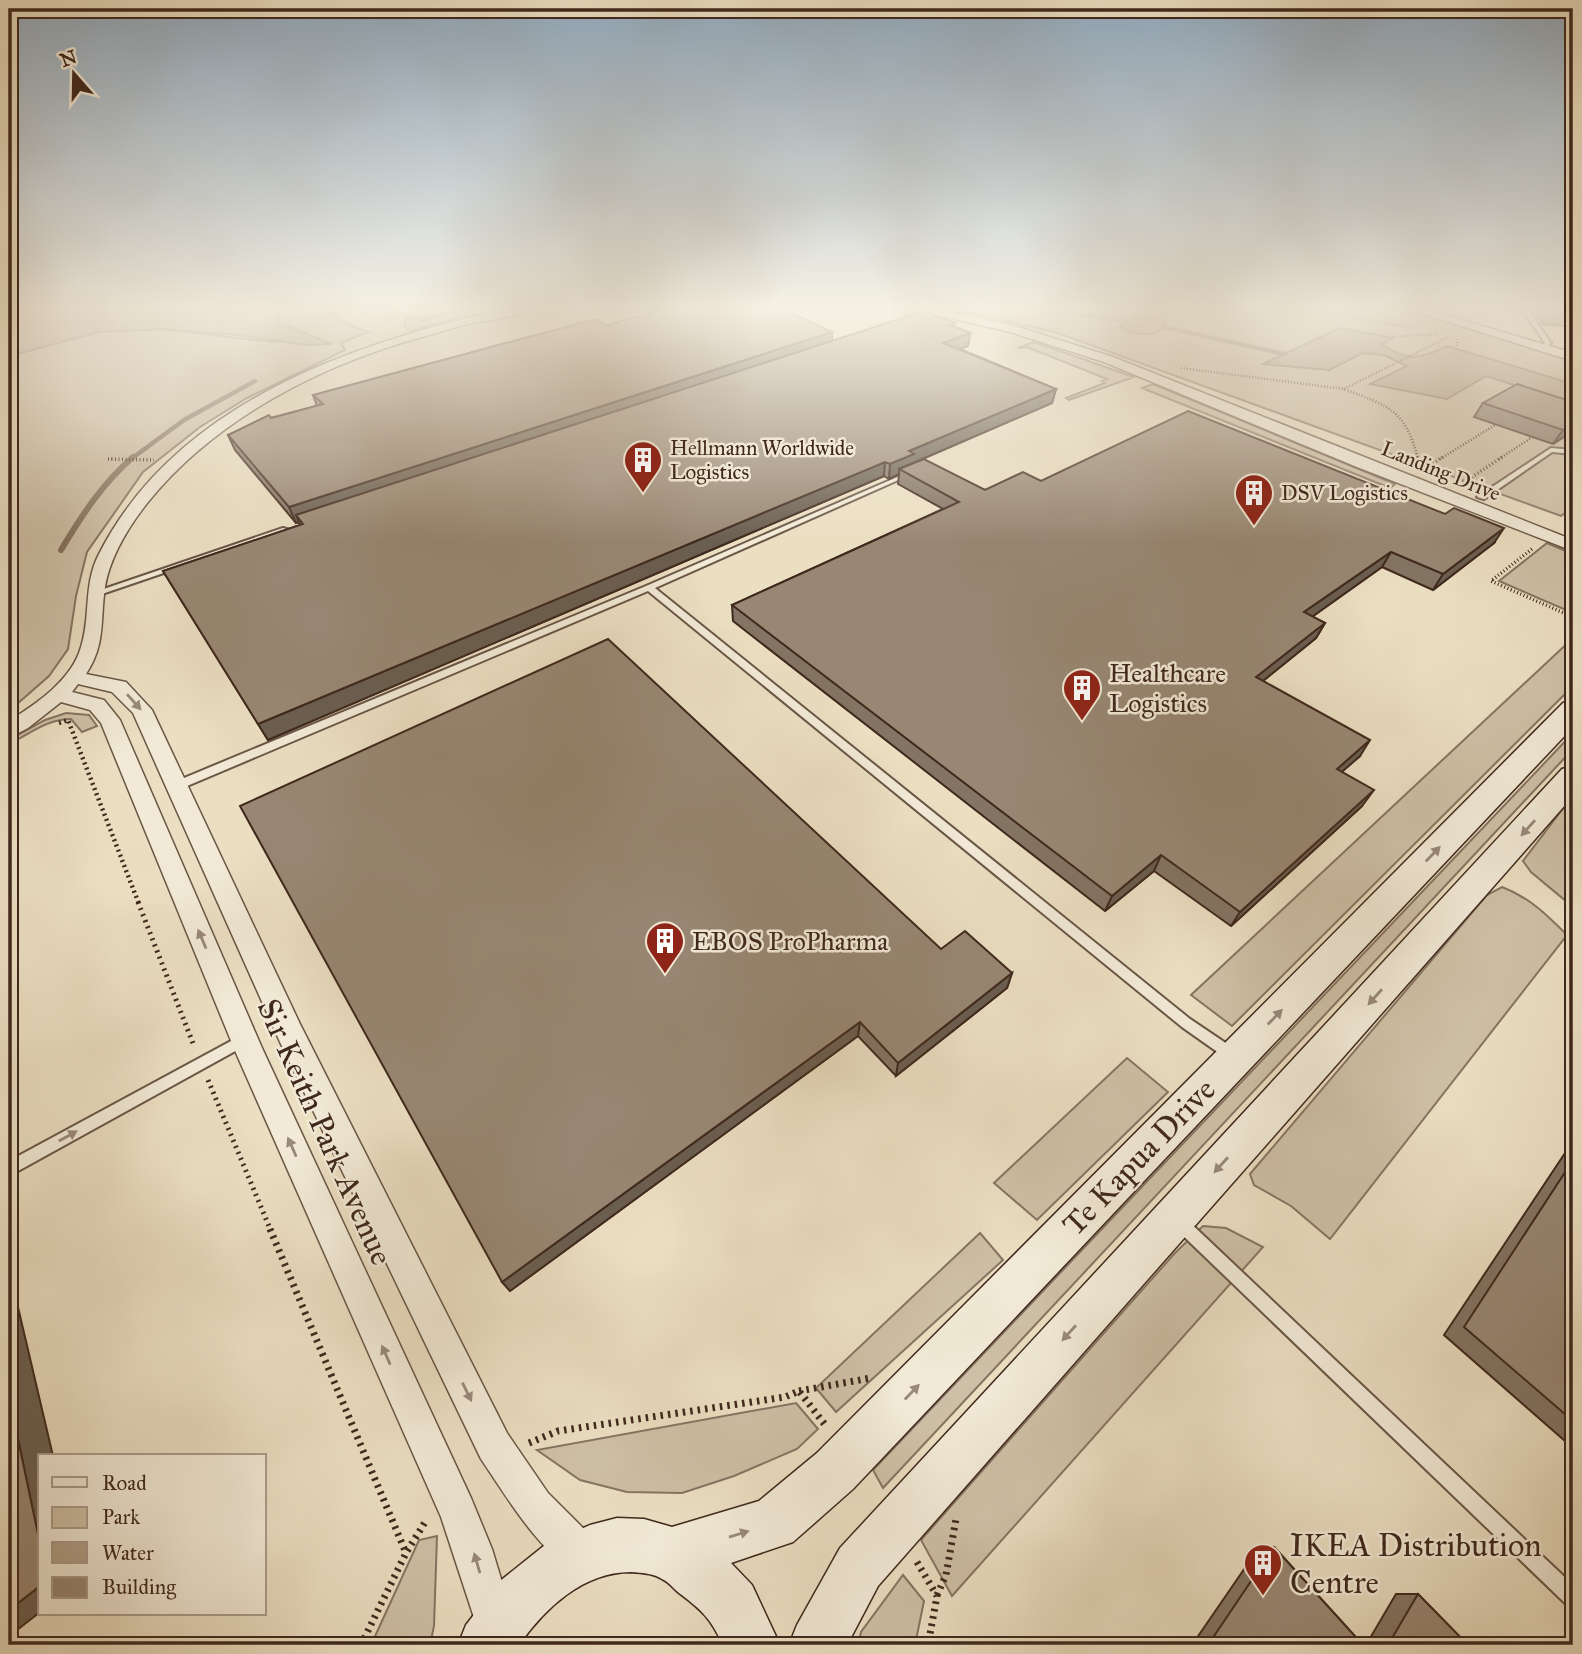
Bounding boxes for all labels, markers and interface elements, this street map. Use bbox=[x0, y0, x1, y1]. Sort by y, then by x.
north arrow bbox=[38, 38, 108, 108]
text: N bbox=[57, 45, 80, 72]
place label: Hellmann Worldwide Logistics bbox=[670, 435, 854, 485]
street label: Landing Drive bbox=[1378, 435, 1505, 507]
building icon: Hellmann Worldwide Logistics bbox=[622, 439, 664, 494]
building icon: DSV Logistics bbox=[1233, 472, 1275, 527]
place label: DSV Logistics bbox=[1281, 480, 1408, 506]
place label: Healthcare Logistics bbox=[1109, 657, 1226, 719]
building icon: Healthcare Logistics bbox=[1061, 667, 1103, 722]
one-way arrow bbox=[126, 693, 142, 711]
one-way arrow bbox=[1521, 820, 1536, 837]
one-way arrow bbox=[1425, 846, 1441, 863]
building icon: EBOS ProPharma bbox=[644, 920, 686, 975]
place label: EBOS ProPharma bbox=[692, 925, 888, 957]
one-way arrow bbox=[196, 928, 207, 949]
one-way arrow bbox=[1367, 988, 1383, 1005]
street label: Sir Keith Park Avenue bbox=[249, 993, 401, 1271]
one-way arrow bbox=[1266, 1009, 1282, 1026]
street label: Te Kapua Drive bbox=[1054, 1070, 1224, 1244]
one-way arrow bbox=[58, 1130, 78, 1142]
one-way arrow bbox=[287, 1137, 298, 1157]
one-way arrow bbox=[1214, 1156, 1230, 1173]
one-way arrow bbox=[1061, 1324, 1077, 1341]
one-way arrow bbox=[380, 1344, 391, 1365]
one-way arrow bbox=[462, 1382, 473, 1402]
one-way arrow bbox=[904, 1384, 920, 1401]
legend bbox=[38, 1454, 266, 1616]
text: Road bbox=[102, 1470, 147, 1496]
text: Park bbox=[102, 1504, 140, 1530]
place label: IKEA Distribution Centre bbox=[1290, 1526, 1542, 1602]
one-way arrow bbox=[728, 1528, 749, 1538]
text: Water bbox=[102, 1540, 154, 1566]
building icon: IKEA Distribution Centre bbox=[1242, 1542, 1284, 1597]
one-way arrow bbox=[471, 1552, 481, 1573]
text: Building bbox=[102, 1574, 176, 1600]

